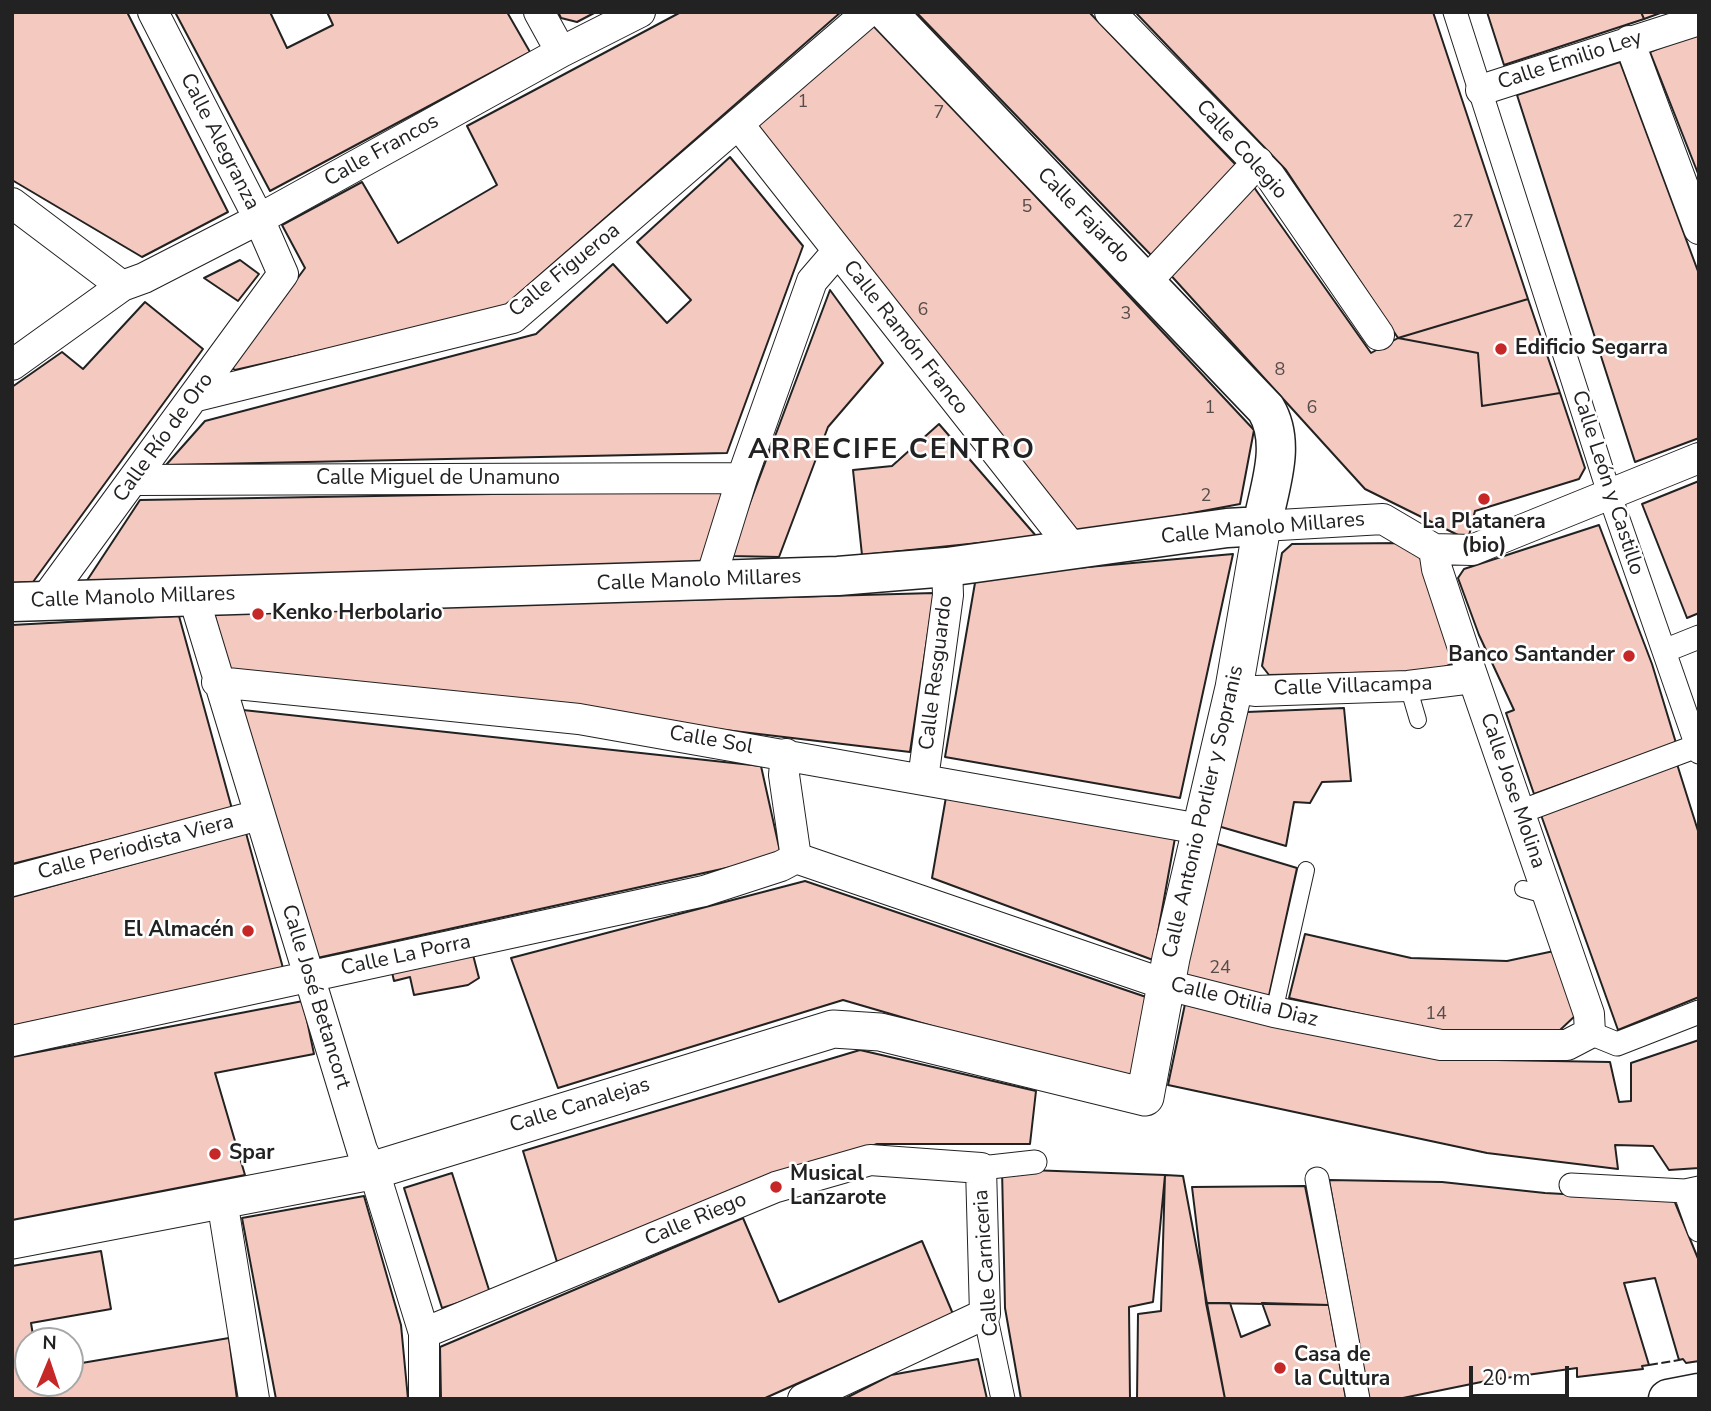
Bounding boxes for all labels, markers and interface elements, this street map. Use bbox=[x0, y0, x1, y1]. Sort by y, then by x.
street label: Calle Emilio Ley bbox=[1495, 26, 1645, 96]
street label: Calle Alegranza bbox=[174, 69, 264, 215]
house number: 1 bbox=[798, 92, 808, 114]
street label: Calle Colegio bbox=[1190, 95, 1292, 205]
house number: 7 bbox=[934, 103, 944, 125]
street label: Calle Francos bbox=[320, 109, 444, 193]
street label: Calle Fajardo bbox=[1031, 163, 1135, 269]
house number: 5 bbox=[1022, 197, 1032, 219]
house number: 27 bbox=[1452, 212, 1474, 234]
street label: Calle Figueroa bbox=[504, 219, 626, 323]
street label: Calle Ramón Franco bbox=[837, 256, 973, 420]
house number: 6 bbox=[918, 300, 928, 322]
house number: 3 bbox=[1121, 304, 1131, 326]
place label: Edificio Segarra bbox=[1515, 336, 1668, 362]
marker: Edificio Segarra bbox=[1493, 341, 1509, 357]
house number: 8 bbox=[1275, 360, 1285, 382]
street label: Calle Río de Oro bbox=[109, 368, 219, 508]
street label: Calle León y Castillo bbox=[1565, 388, 1649, 578]
house number: 1 bbox=[1205, 398, 1215, 420]
house number: 6 bbox=[1307, 398, 1317, 420]
district label: ARRECIFE CENTRO bbox=[750, 434, 1034, 468]
street label: Calle Miguel de Unamuno bbox=[316, 466, 560, 492]
house number: 2 bbox=[1201, 486, 1211, 508]
marker: La Platanera (bio) bbox=[1476, 491, 1492, 507]
street label: Calle Manolo Millares bbox=[1160, 508, 1366, 550]
place label: La Platanera (bio) bbox=[1422, 510, 1546, 560]
street label: Calle Manolo Millares bbox=[596, 565, 802, 597]
street label: Calle Manolo Millares bbox=[30, 582, 236, 614]
street label: Calle Resguardo bbox=[915, 594, 959, 752]
place label: Kenko Herbolario bbox=[272, 601, 443, 627]
marker: Kenko Herbolario bbox=[250, 606, 266, 622]
place label: Banco Santander bbox=[1448, 643, 1615, 669]
marker: Banco Santander bbox=[1621, 648, 1637, 664]
street label: Calle Antonio Porlier y Sopranis bbox=[1158, 663, 1250, 961]
street label: Calle Villacampa bbox=[1273, 672, 1433, 702]
street label: Calle Jose Molina bbox=[1474, 710, 1550, 872]
street label: Calle Sol bbox=[667, 721, 755, 761]
street label: Calle Periodista Viera bbox=[35, 810, 237, 886]
street label: Calle José Betancort bbox=[275, 902, 355, 1092]
place label: El Almacén bbox=[123, 918, 234, 944]
marker: El Almacén bbox=[240, 923, 256, 939]
street label: Calle La Porra bbox=[339, 930, 473, 982]
house number: 24 bbox=[1209, 958, 1231, 980]
street label: Calle Otilia Diaz bbox=[1168, 973, 1320, 1033]
house number: 14 bbox=[1425, 1004, 1447, 1026]
street label: Calle Canalejas bbox=[507, 1073, 653, 1139]
place label: Spar bbox=[229, 1141, 275, 1167]
marker: Spar bbox=[207, 1146, 223, 1162]
place label: Musical Lanzarote bbox=[790, 1162, 886, 1212]
marker: Musical Lanzarote bbox=[768, 1179, 784, 1195]
street label: Calle Riego bbox=[641, 1187, 751, 1253]
street label: Calle Carniceria bbox=[969, 1189, 1005, 1337]
north arrow bbox=[14, 1327, 84, 1397]
text: N bbox=[42, 1330, 57, 1356]
place label: Casa de la Cultura bbox=[1294, 1343, 1390, 1393]
scale bar bbox=[1473, 1352, 1573, 1396]
marker: Casa de la Cultura bbox=[1272, 1360, 1288, 1376]
text: 20 m bbox=[1482, 1364, 1531, 1392]

